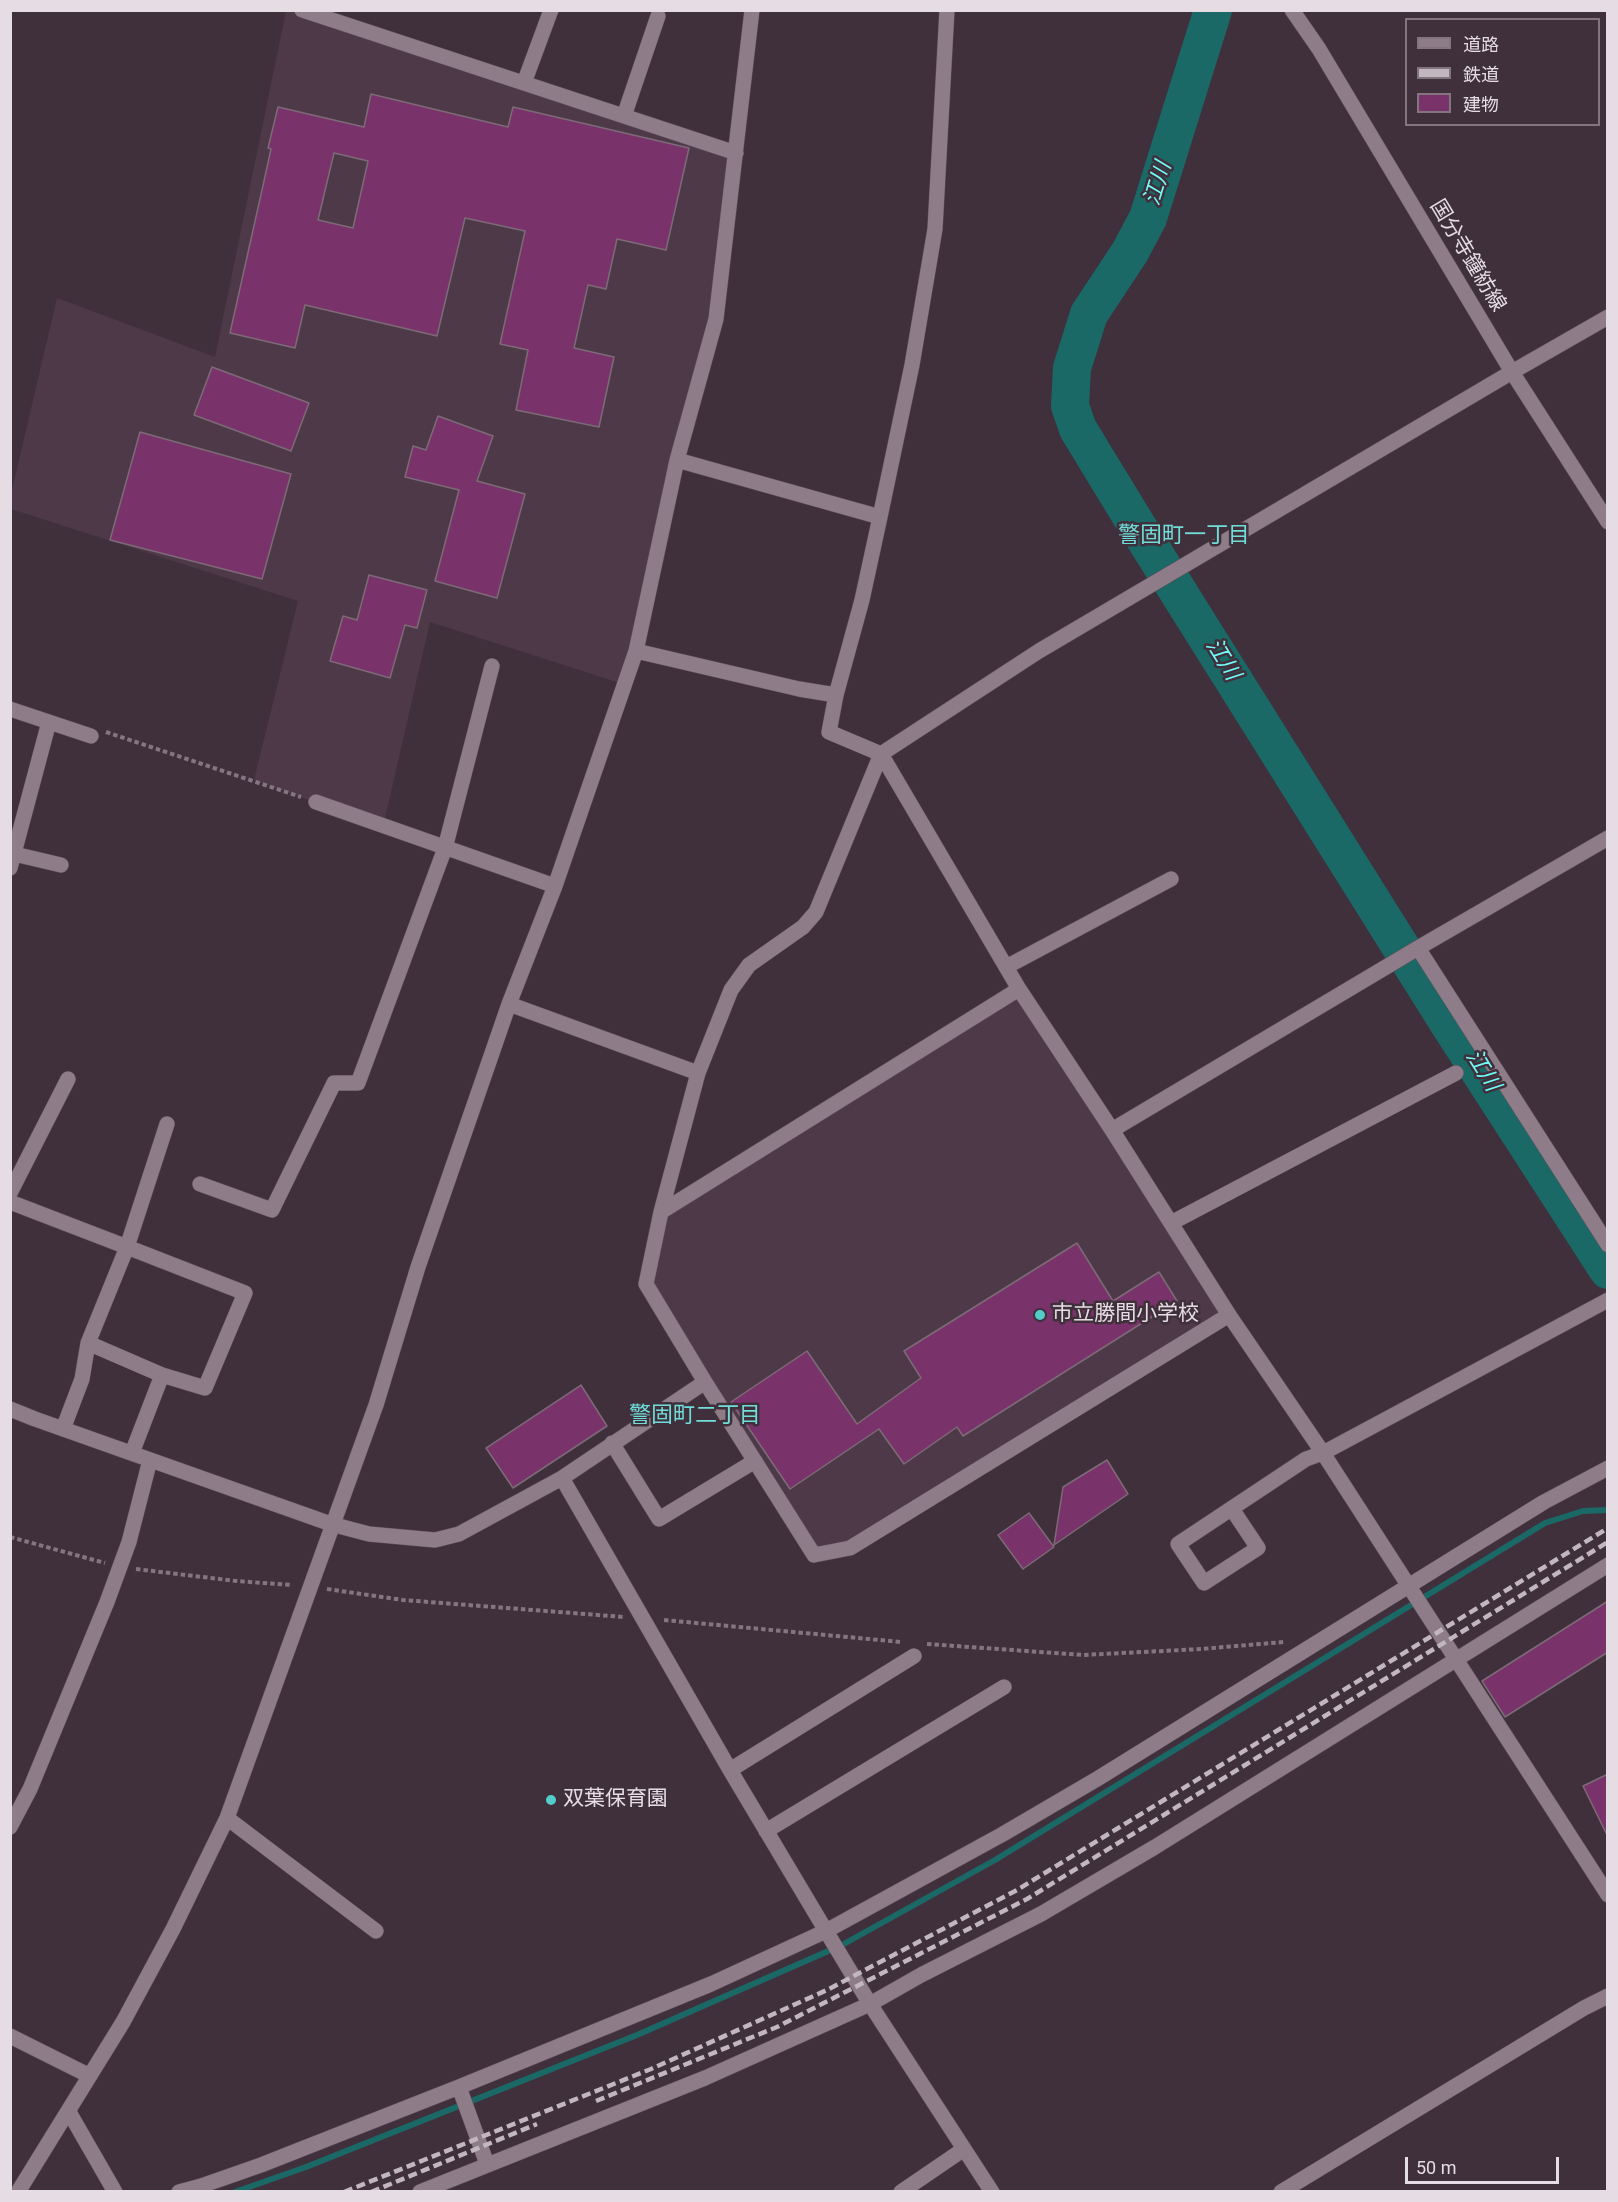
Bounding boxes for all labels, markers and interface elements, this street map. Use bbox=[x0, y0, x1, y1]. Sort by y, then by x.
legend bbox=[1405, 18, 1600, 126]
text: 道路 bbox=[1463, 34, 1499, 55]
text: 鉄道 bbox=[1463, 64, 1499, 85]
text: 建物 bbox=[1463, 94, 1499, 115]
water label: 江川 bbox=[1140, 159, 1178, 209]
street label: 国分寺鐘紡線 bbox=[1424, 196, 1510, 316]
district label: 警固町一丁目 bbox=[1118, 523, 1250, 549]
water label: 江川 bbox=[1199, 634, 1245, 686]
water label: 江川 bbox=[1459, 1045, 1505, 1097]
place label: 市立勝間小学校 bbox=[1052, 1302, 1199, 1328]
marker: 市立勝間小学校 bbox=[1033, 1308, 1047, 1322]
district label: 警固町二丁目 bbox=[629, 1403, 761, 1429]
place label: 双葉保育園 bbox=[563, 1787, 668, 1813]
marker: 双葉保育園 bbox=[544, 1793, 558, 1807]
scale bar bbox=[1408, 2145, 1562, 2183]
text: 50 m bbox=[1416, 2157, 1456, 2178]

